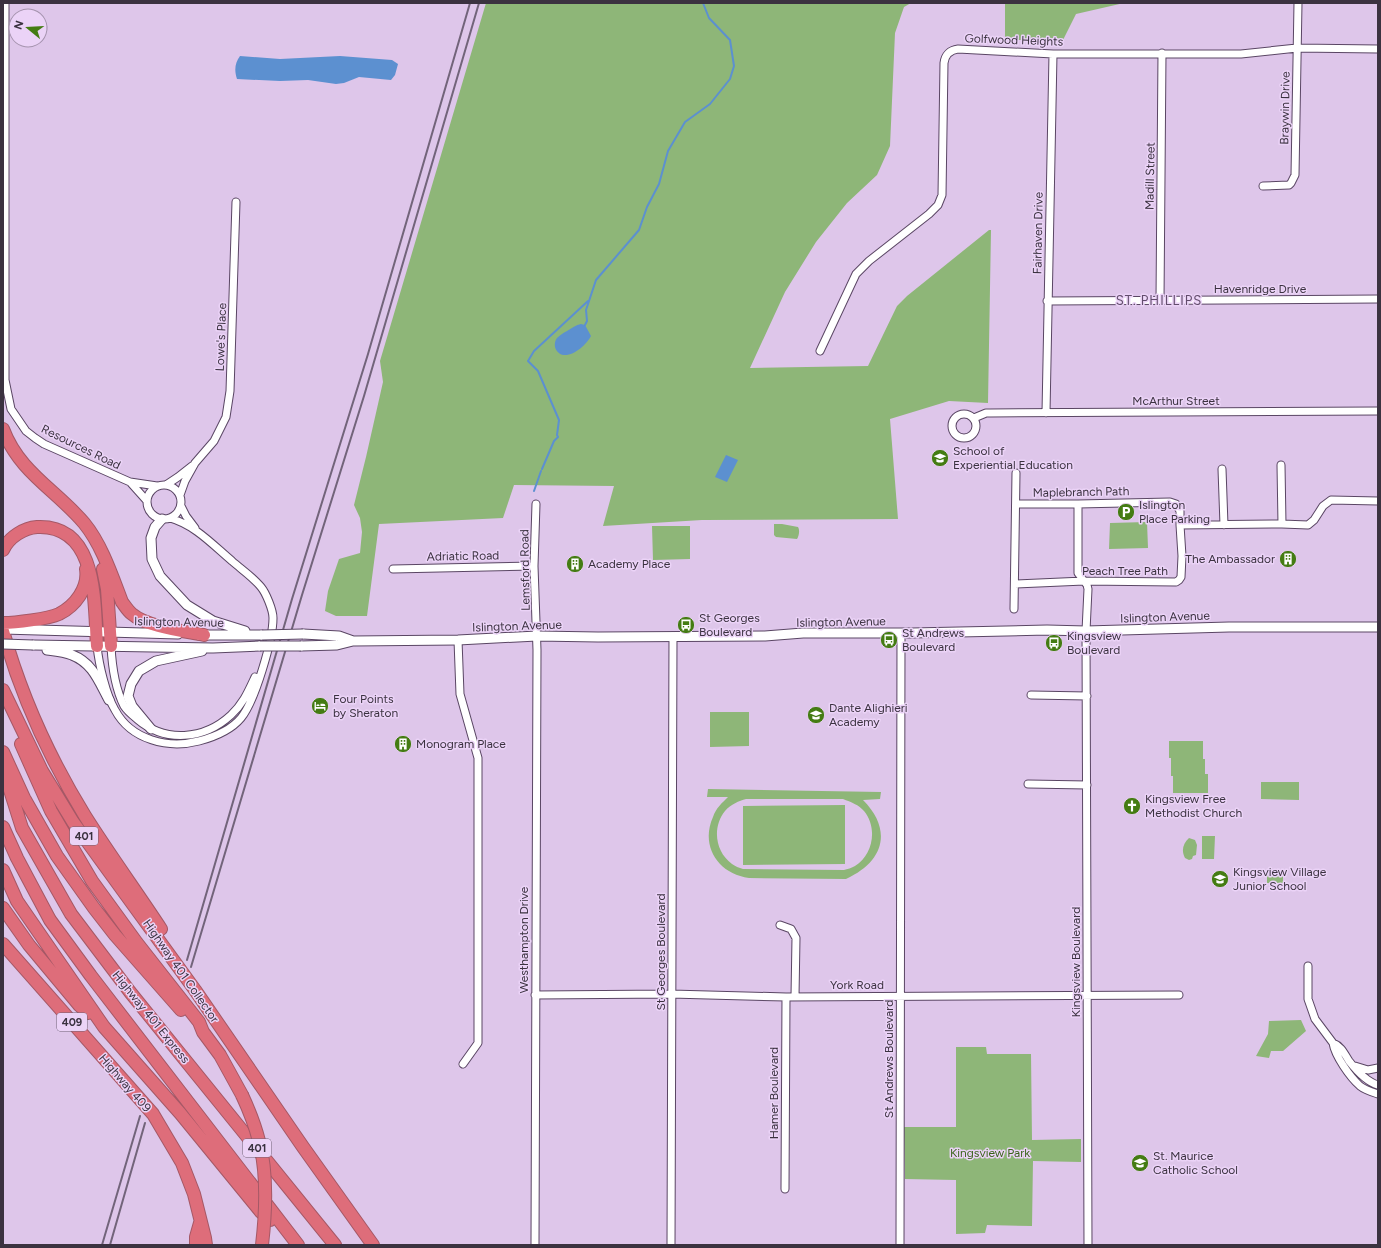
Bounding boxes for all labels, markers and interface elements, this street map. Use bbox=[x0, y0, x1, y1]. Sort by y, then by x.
north arrow bbox=[8, 8, 48, 48]
text: N bbox=[11, 19, 26, 31]
street label: Golfwood Heights bbox=[965, 31, 1064, 49]
street label: Braywin Drive bbox=[1277, 71, 1293, 145]
street label: Madill Street bbox=[1142, 141, 1158, 210]
street label: Fairhaven Drive bbox=[1030, 191, 1046, 274]
street label: Havenridge Drive bbox=[1214, 282, 1307, 296]
district label: ST. PHILLIPS bbox=[1116, 293, 1202, 308]
street label: Lowe's Place bbox=[213, 302, 229, 372]
street label: McArthur Street bbox=[1132, 394, 1220, 408]
street label: Resources Road bbox=[39, 422, 123, 472]
place label: School of Experiential Education bbox=[953, 444, 1073, 472]
school or university icon: School of Experiential Education bbox=[930, 448, 950, 468]
street label: Maplebranch Path bbox=[1032, 484, 1130, 500]
place label: Islington Place Parking bbox=[1139, 498, 1210, 526]
parking icon: Islington Place Parking bbox=[1116, 502, 1136, 522]
street label: Lemsford Road bbox=[517, 529, 533, 611]
street label: Adriatic Road bbox=[427, 548, 499, 564]
building icon: The Ambassador bbox=[1278, 549, 1298, 569]
place label: The Ambassador bbox=[1185, 552, 1275, 566]
building icon: Academy Place bbox=[565, 554, 585, 574]
place label: Academy Place bbox=[588, 557, 671, 571]
street label: Peach Tree Path bbox=[1082, 564, 1168, 578]
street label: Islington Avenue bbox=[1120, 608, 1211, 626]
place label: St Georges Boulevard bbox=[699, 611, 760, 639]
street label: Islington Avenue bbox=[134, 614, 224, 630]
street label: Islington Avenue bbox=[796, 614, 886, 630]
bus stop icon: St Georges Boulevard bbox=[676, 615, 696, 635]
street label: Islington Avenue bbox=[472, 617, 563, 635]
place label: St Andrews Boulevard bbox=[902, 626, 965, 654]
place label: Kingsview Boulevard bbox=[1067, 629, 1122, 657]
bus stop icon: St Andrews Boulevard bbox=[879, 630, 899, 650]
bus stop icon: Kingsview Boulevard bbox=[1044, 633, 1064, 653]
place label: Four Points by Sheraton bbox=[333, 692, 398, 720]
hotel icon: Four Points by Sheraton bbox=[310, 696, 330, 716]
place label: Dante Alighieri Academy bbox=[829, 701, 908, 729]
school or university icon: Dante Alighieri Academy bbox=[806, 705, 826, 725]
building icon: Monogram Place bbox=[393, 734, 413, 754]
place label: Monogram Place bbox=[416, 737, 506, 751]
place label: Kingsview Free Methodist Church bbox=[1145, 792, 1242, 820]
church icon: Kingsview Free Methodist Church bbox=[1122, 796, 1142, 816]
road number: 401 bbox=[70, 827, 98, 845]
place label: Kingsview Village Junior School bbox=[1233, 865, 1327, 893]
school or university icon: Kingsview Village Junior School bbox=[1210, 869, 1230, 889]
street label: Westhampton Drive bbox=[517, 886, 531, 993]
street label: St Georges Boulevard bbox=[654, 893, 668, 1011]
street label: Kingsview Boulevard bbox=[1069, 907, 1083, 1017]
street label: Highway 401 Collector bbox=[140, 917, 222, 1025]
street label: Highway 401 Express bbox=[109, 968, 193, 1066]
street label: York Road bbox=[830, 978, 884, 992]
street label: St Andrews Boulevard bbox=[882, 1000, 896, 1118]
road number: 409 bbox=[57, 1013, 87, 1031]
street label: Hamer Boulevard bbox=[767, 1047, 781, 1139]
street label: Highway 409 bbox=[96, 1051, 154, 1115]
road number: 401 bbox=[243, 1139, 271, 1157]
park label: Kingsview Park bbox=[950, 1146, 1030, 1160]
place label: St. Maurice Catholic School bbox=[1153, 1149, 1238, 1177]
school or university icon: St. Maurice Catholic School bbox=[1130, 1153, 1150, 1173]

